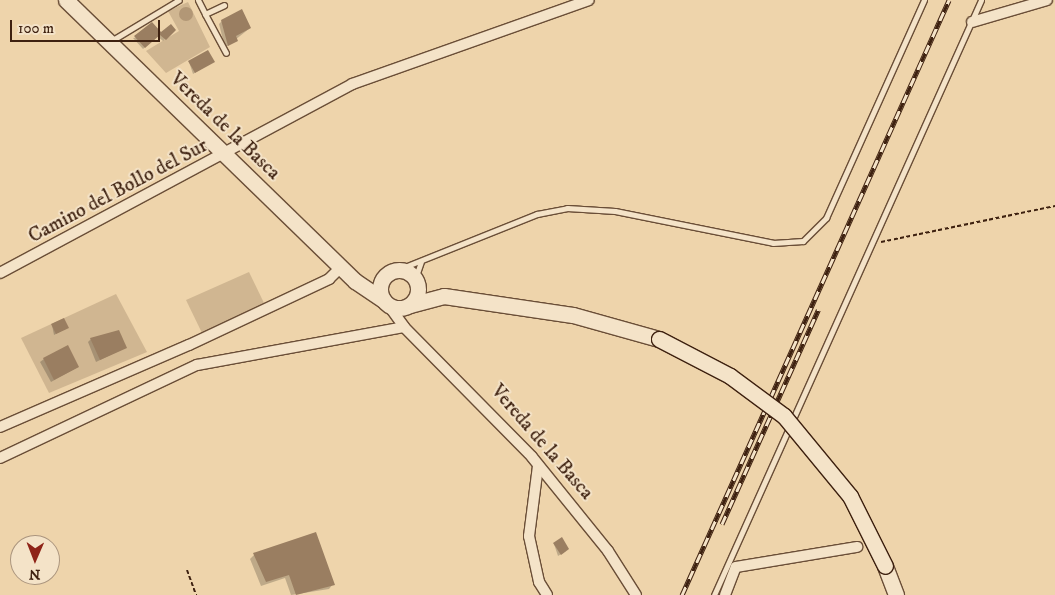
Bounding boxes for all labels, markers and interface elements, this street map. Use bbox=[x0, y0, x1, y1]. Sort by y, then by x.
scale bar bbox=[12, 10, 162, 42]
text: 100 m bbox=[18, 19, 54, 38]
street label: Vereda de la Basca bbox=[165, 67, 285, 185]
street label: Camino del Bollo del Sur bbox=[24, 134, 212, 248]
street label: Vereda de la Basca bbox=[485, 380, 599, 504]
north arrow bbox=[10, 535, 60, 585]
text: N bbox=[29, 565, 41, 583]

